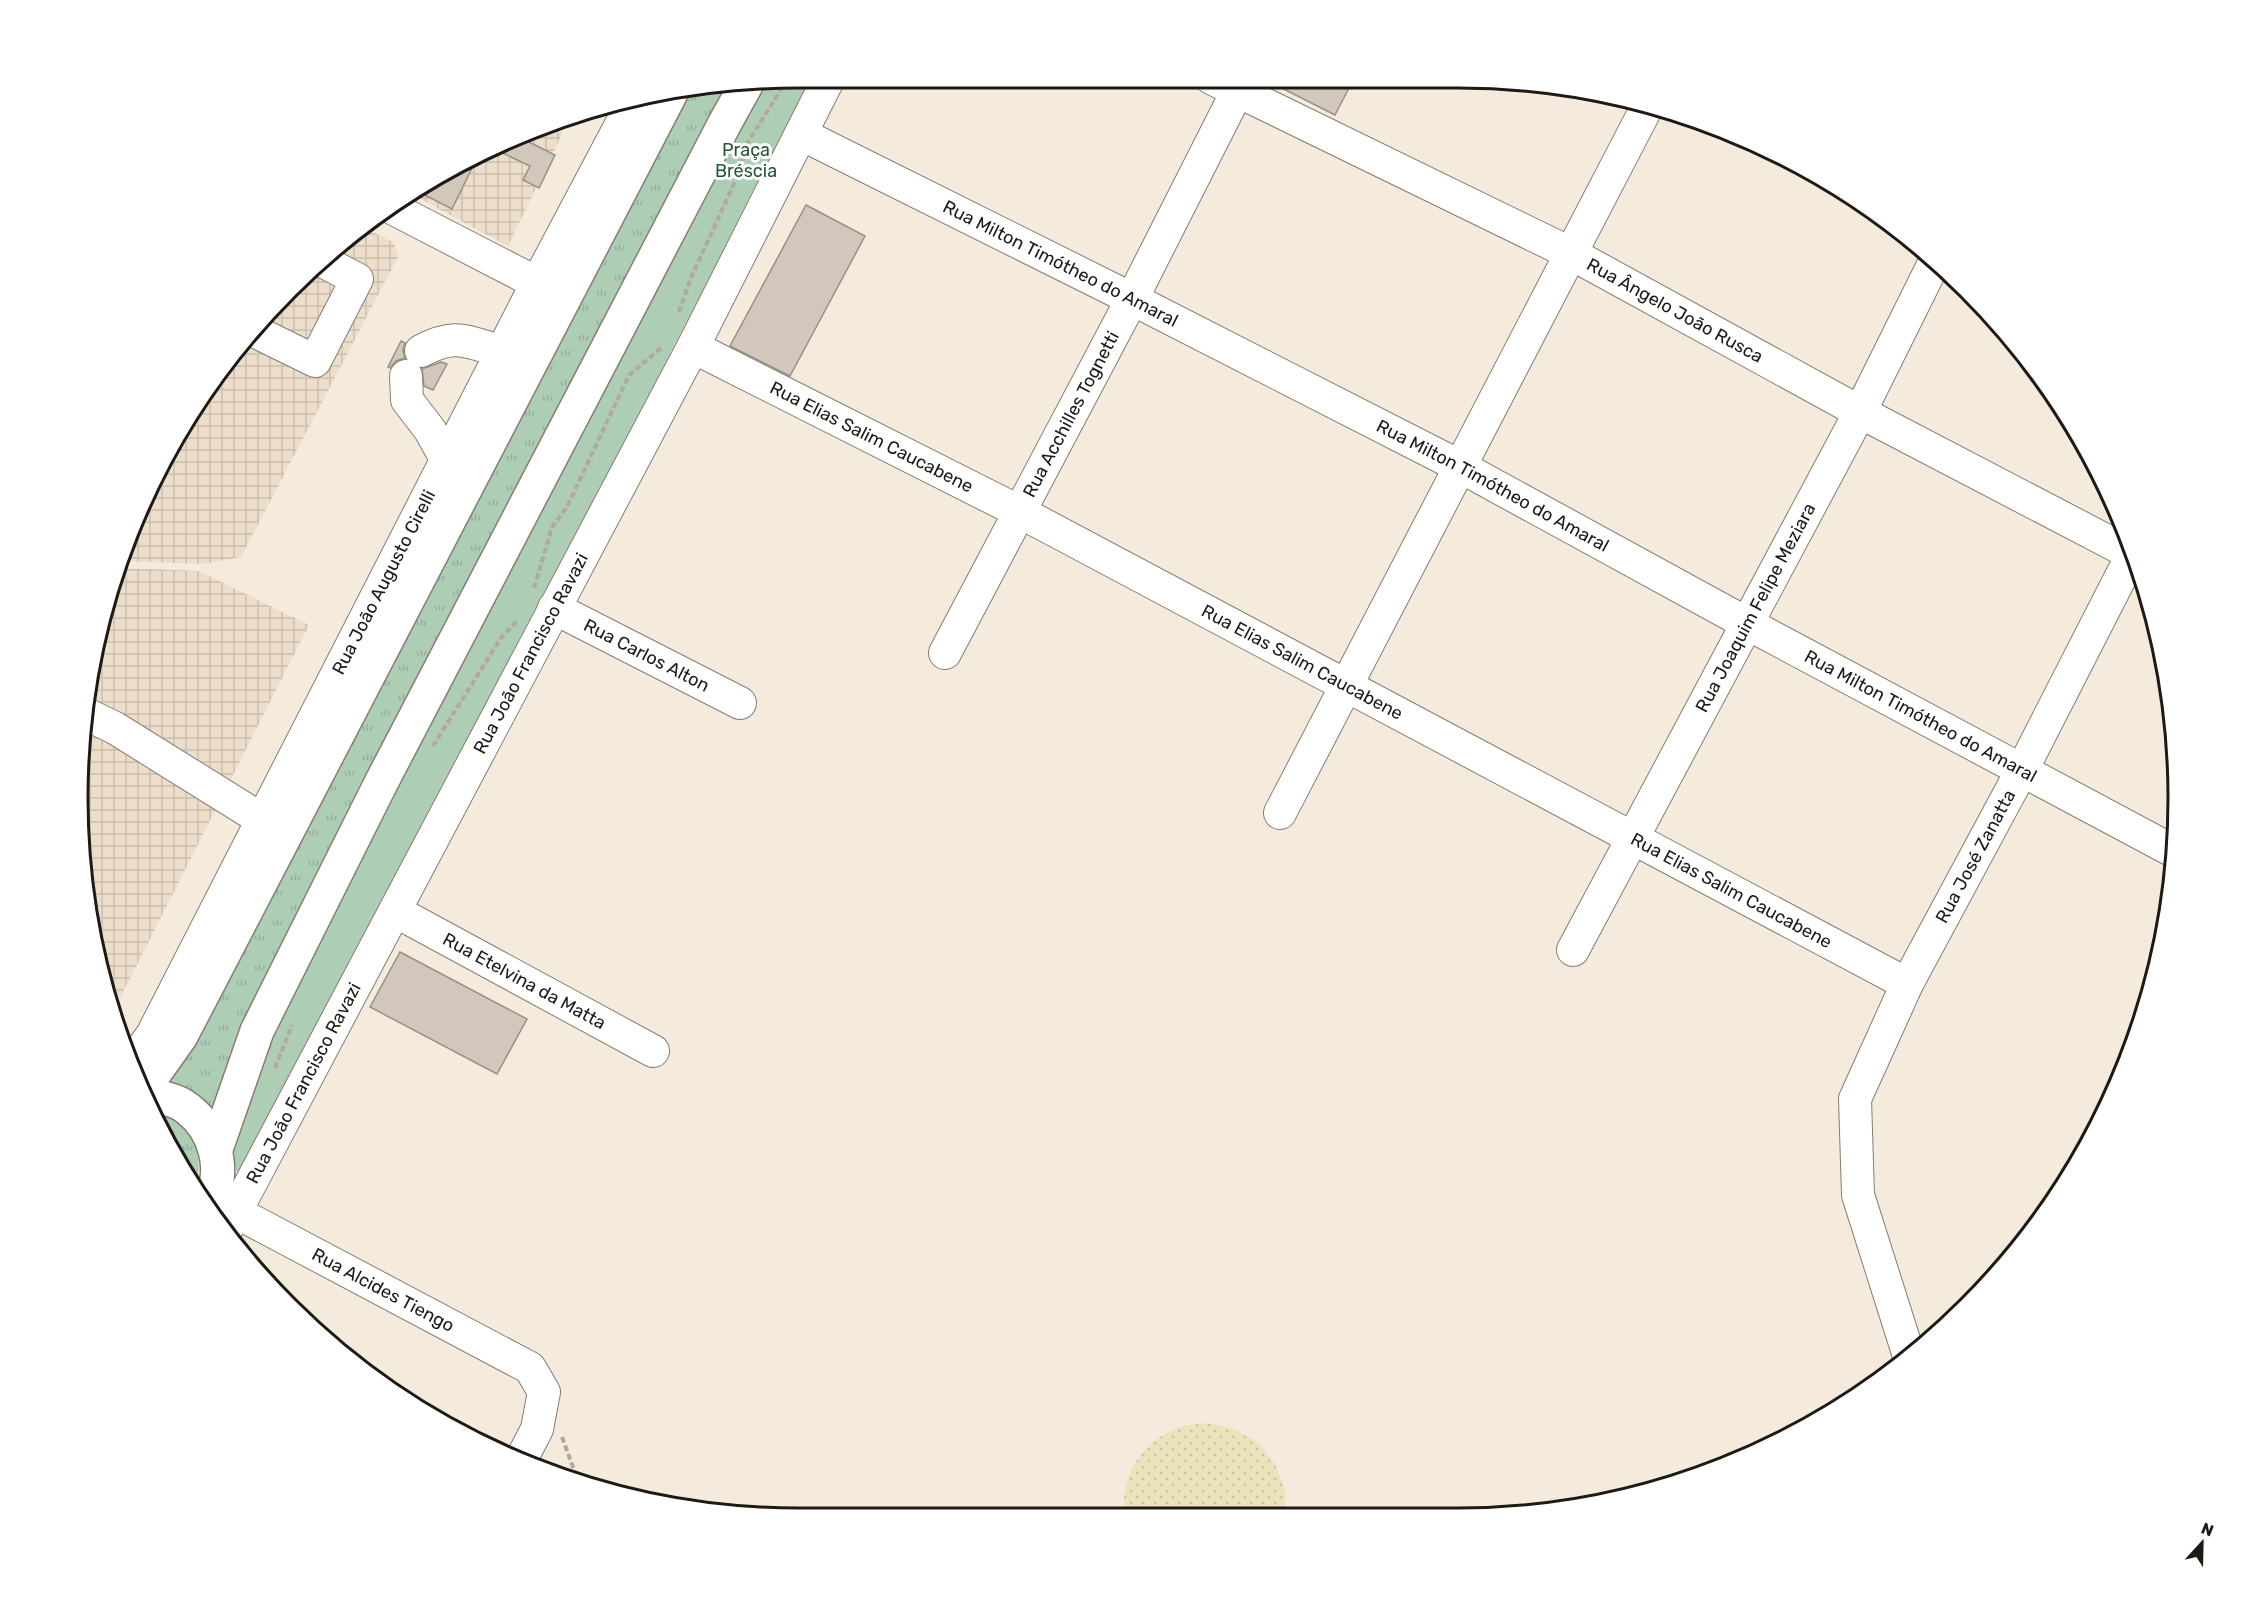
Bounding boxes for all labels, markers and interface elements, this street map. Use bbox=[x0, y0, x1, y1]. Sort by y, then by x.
park label: Praça Bréscia bbox=[715, 139, 777, 182]
street label: Rua Milton Timótheo do Amaral bbox=[939, 195, 1182, 332]
street label: Rua Ângelo João Rusca bbox=[1583, 253, 1767, 368]
street label: Rua Acchilles Tognetti bbox=[1018, 327, 1124, 501]
street label: Rua Elias Salim Caucabene bbox=[766, 377, 977, 498]
street label: Rua Milton Timótheo do Amaral bbox=[1373, 415, 1613, 557]
street label: Rua João Augusto Cirelli bbox=[327, 486, 440, 678]
street label: Rua Joaquim Felipe Meziara bbox=[1691, 499, 1820, 716]
street label: Rua João Francisco Ravazi bbox=[469, 549, 593, 758]
street label: Rua Elias Salim Caucabene bbox=[1198, 600, 1407, 725]
street label: Rua Carlos Alton bbox=[580, 614, 713, 697]
street label: Rua Milton Timótheo do Amaral bbox=[1801, 645, 2041, 787]
street label: Rua José Zanatta bbox=[1931, 786, 2020, 927]
street label: Rua Elias Salim Caucabene bbox=[1627, 828, 1836, 953]
street label: Rua Etelvina da Matta bbox=[439, 928, 609, 1034]
street label: Rua João Francisco Ravazi bbox=[242, 979, 366, 1187]
street label: Rua Alcides Tiengo bbox=[308, 1243, 458, 1337]
north arrow bbox=[2172, 1513, 2232, 1573]
text: N bbox=[2199, 1519, 2216, 1541]

